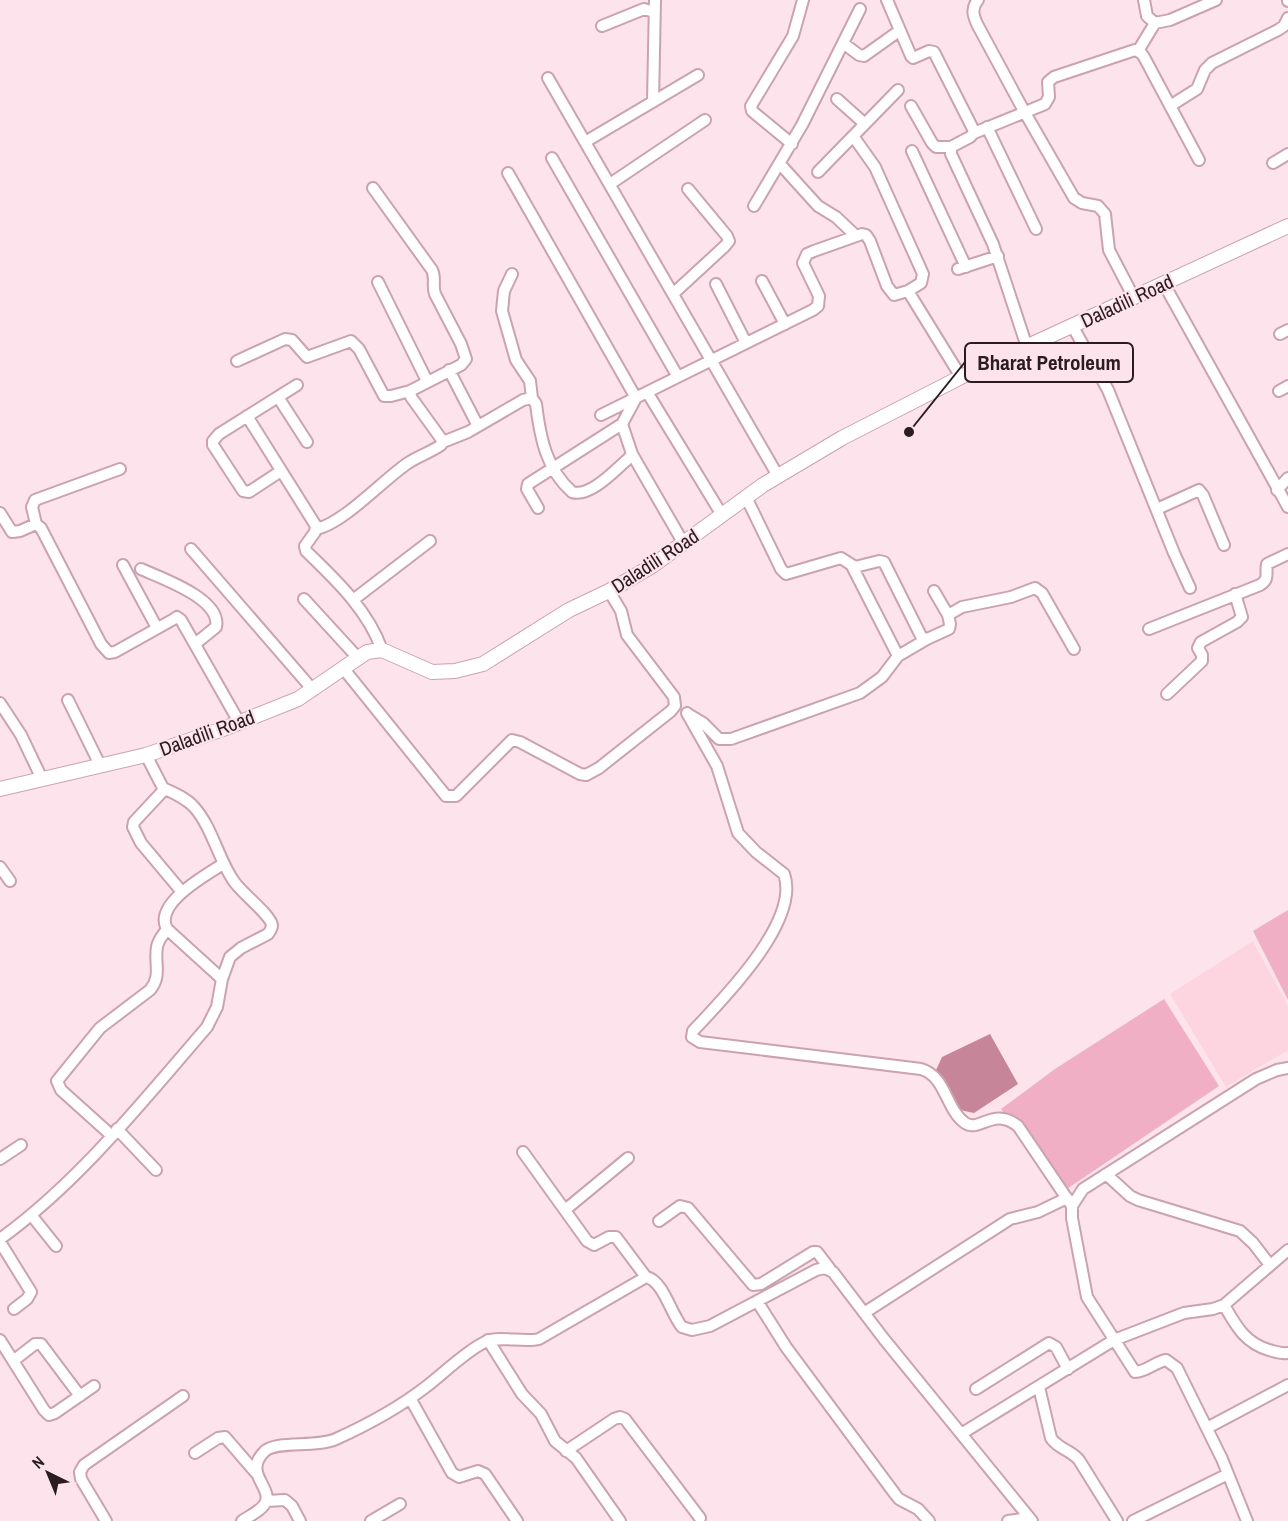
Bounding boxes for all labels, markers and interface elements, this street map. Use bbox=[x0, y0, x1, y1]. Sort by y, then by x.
street label: Daladili Road bbox=[1076, 267, 1178, 334]
callout: Bharat Petroleum bbox=[965, 343, 1133, 382]
text: Bharat Petroleum bbox=[977, 348, 1121, 377]
street label: Daladili Road bbox=[606, 522, 704, 599]
street label: Daladili Road bbox=[156, 703, 258, 762]
north arrow bbox=[18, 1443, 78, 1503]
text: N bbox=[27, 1451, 49, 1473]

